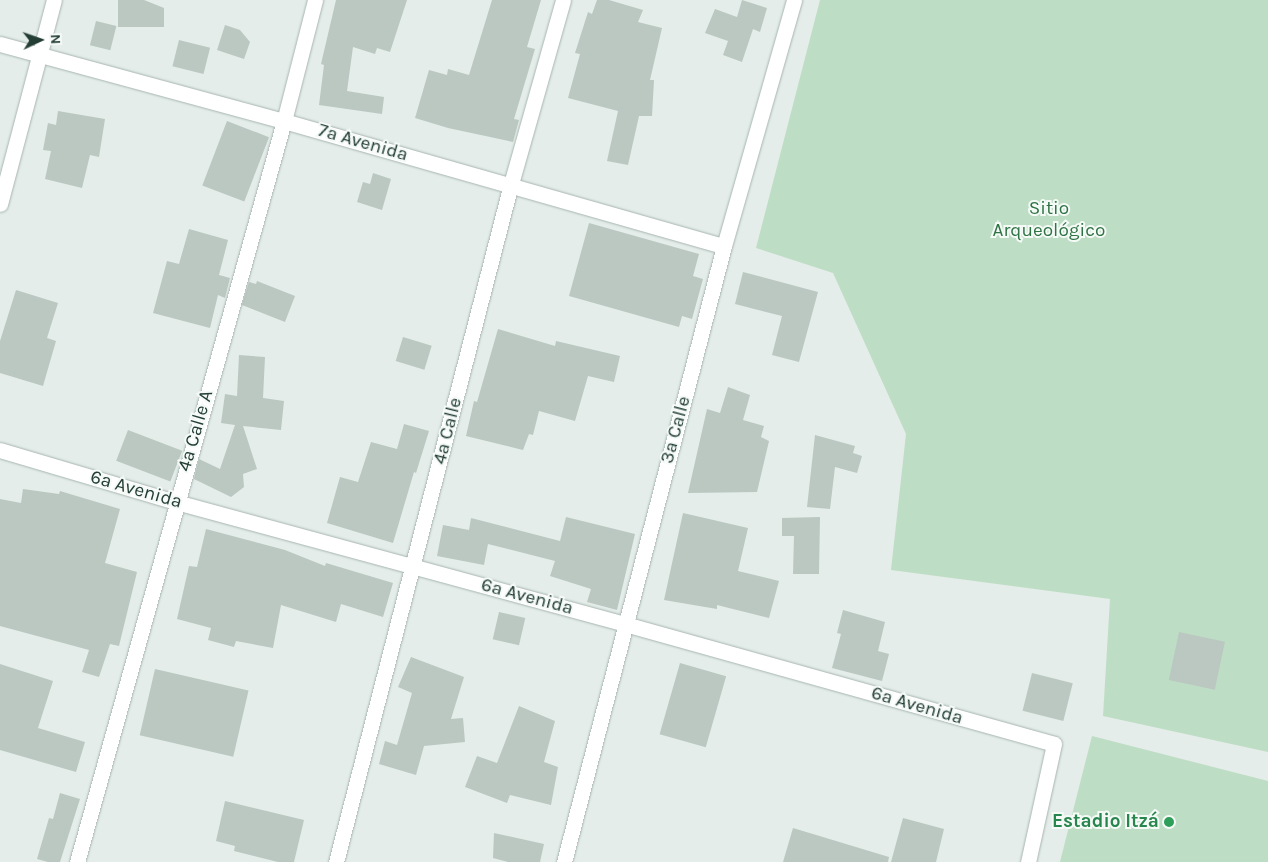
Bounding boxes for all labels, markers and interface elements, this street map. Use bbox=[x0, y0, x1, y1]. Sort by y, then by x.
north arrow bbox=[15, 15, 65, 65]
text: N bbox=[47, 34, 64, 45]
street label: 7a Avenida bbox=[315, 119, 411, 167]
park label: Sitio Arqueológico bbox=[993, 198, 1105, 242]
street label: 4a Calle A bbox=[174, 388, 218, 474]
street label: 3a Calle bbox=[656, 394, 696, 466]
street label: 4a Calle bbox=[429, 395, 467, 467]
street label: 6a Avenida bbox=[87, 466, 185, 514]
street label: 6a Avenida bbox=[478, 574, 576, 620]
street label: 6a Avenida bbox=[868, 682, 966, 730]
place label: Estadio Itzá bbox=[1052, 811, 1159, 833]
marker: Estadio Itzá bbox=[1163, 816, 1175, 828]

